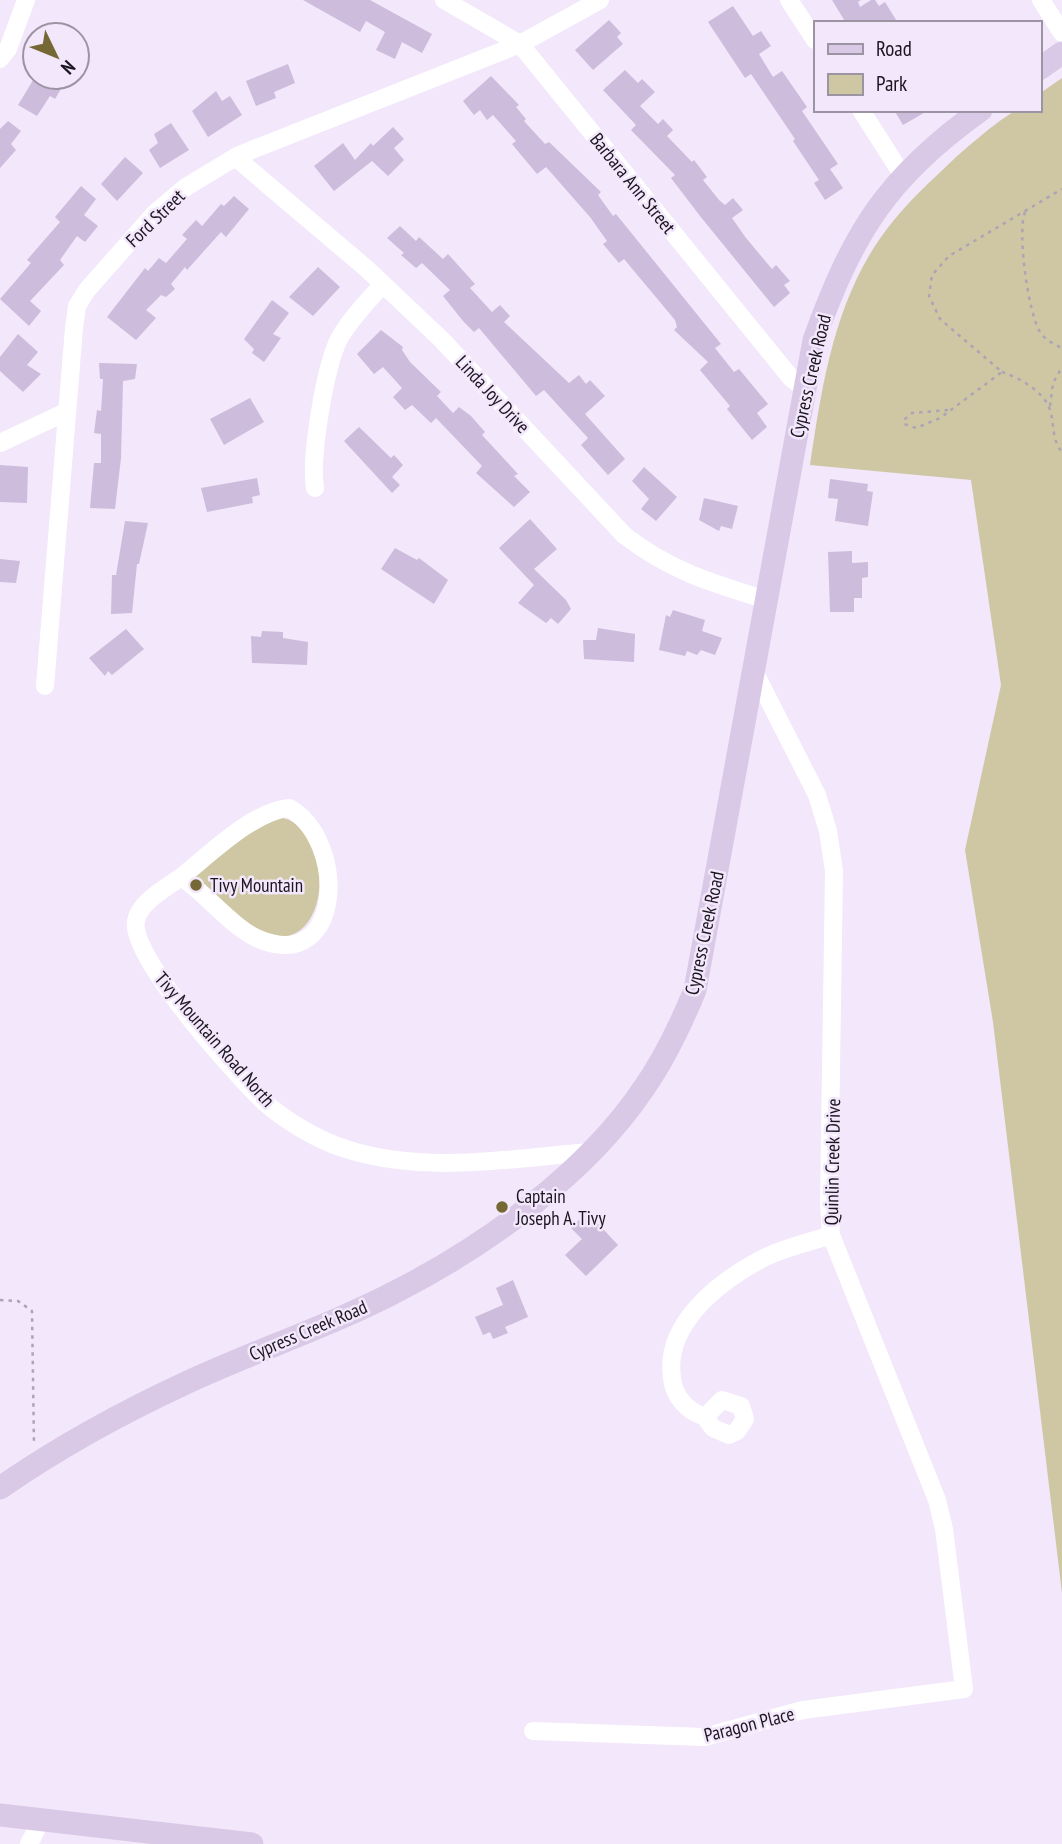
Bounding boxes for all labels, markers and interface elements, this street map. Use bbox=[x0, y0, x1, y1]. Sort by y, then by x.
north arrow bbox=[21, 21, 91, 91]
legend bbox=[814, 21, 1041, 112]
text: Road bbox=[876, 35, 912, 62]
text: N bbox=[56, 56, 81, 80]
text: Park bbox=[876, 70, 907, 97]
street label: Barbara Ann Street bbox=[585, 128, 681, 239]
street label: Ford Street bbox=[120, 184, 190, 252]
street label: Cypress Creek Road bbox=[784, 312, 836, 440]
street label: Linda Joy Drive bbox=[451, 350, 535, 438]
street label: Cypress Creek Road bbox=[679, 869, 729, 997]
place label: Tivy Mountain bbox=[210, 873, 303, 897]
marker: Tivy Mountain bbox=[188, 877, 204, 893]
street label: Tivy Mountain Road North bbox=[150, 967, 280, 1111]
street label: Quinlin Creek Drive bbox=[819, 1098, 845, 1226]
place label: Captain Joseph A. Tivy bbox=[515, 1184, 606, 1230]
marker: Captain Joseph A. Tivy bbox=[494, 1199, 510, 1215]
street label: Cypress Creek Road bbox=[245, 1294, 371, 1366]
street label: Paragon Place bbox=[701, 1701, 797, 1747]

